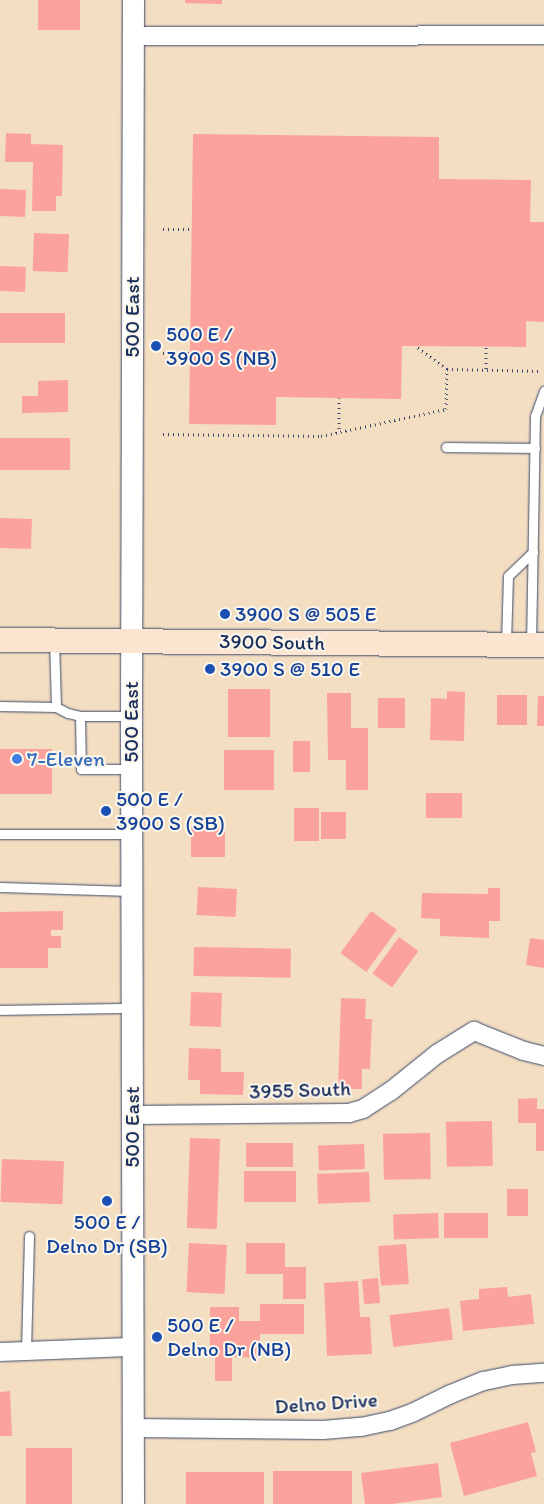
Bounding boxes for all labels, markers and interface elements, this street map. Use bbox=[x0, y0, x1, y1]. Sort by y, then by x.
street label: 500 East bbox=[119, 276, 145, 358]
place label: 500 E / 3900 S (NB) bbox=[166, 321, 277, 371]
marker: 500 E / 3900 S (NB) bbox=[150, 340, 162, 352]
place label: 3900 S @ 505 E bbox=[235, 601, 376, 627]
marker: 3900 S @ 505 E bbox=[219, 608, 231, 620]
street label: 3900 South bbox=[219, 628, 325, 656]
place label: 3900 S @ 510 E bbox=[220, 656, 360, 682]
marker: 3900 S @ 510 E bbox=[204, 663, 216, 675]
street label: 500 East bbox=[118, 681, 144, 763]
place label: 7-Eleven bbox=[27, 746, 105, 772]
marker: 7-Eleven bbox=[11, 753, 23, 765]
place label: 500 E / 3900 S (SB) bbox=[116, 786, 224, 836]
marker: 500 E / 3900 S (SB) bbox=[100, 805, 112, 817]
street label: 3955 South bbox=[249, 1076, 351, 1104]
street label: 500 East bbox=[119, 1086, 145, 1168]
marker: 500 E / Delno Dr (SB) bbox=[101, 1195, 113, 1207]
place label: 500 E / Delno Dr (SB) bbox=[46, 1209, 168, 1259]
place label: 500 E / Delno Dr (NB) bbox=[167, 1312, 292, 1362]
marker: 500 E / Delno Dr (NB) bbox=[151, 1331, 163, 1343]
street label: Delno Drive bbox=[273, 1387, 379, 1419]

